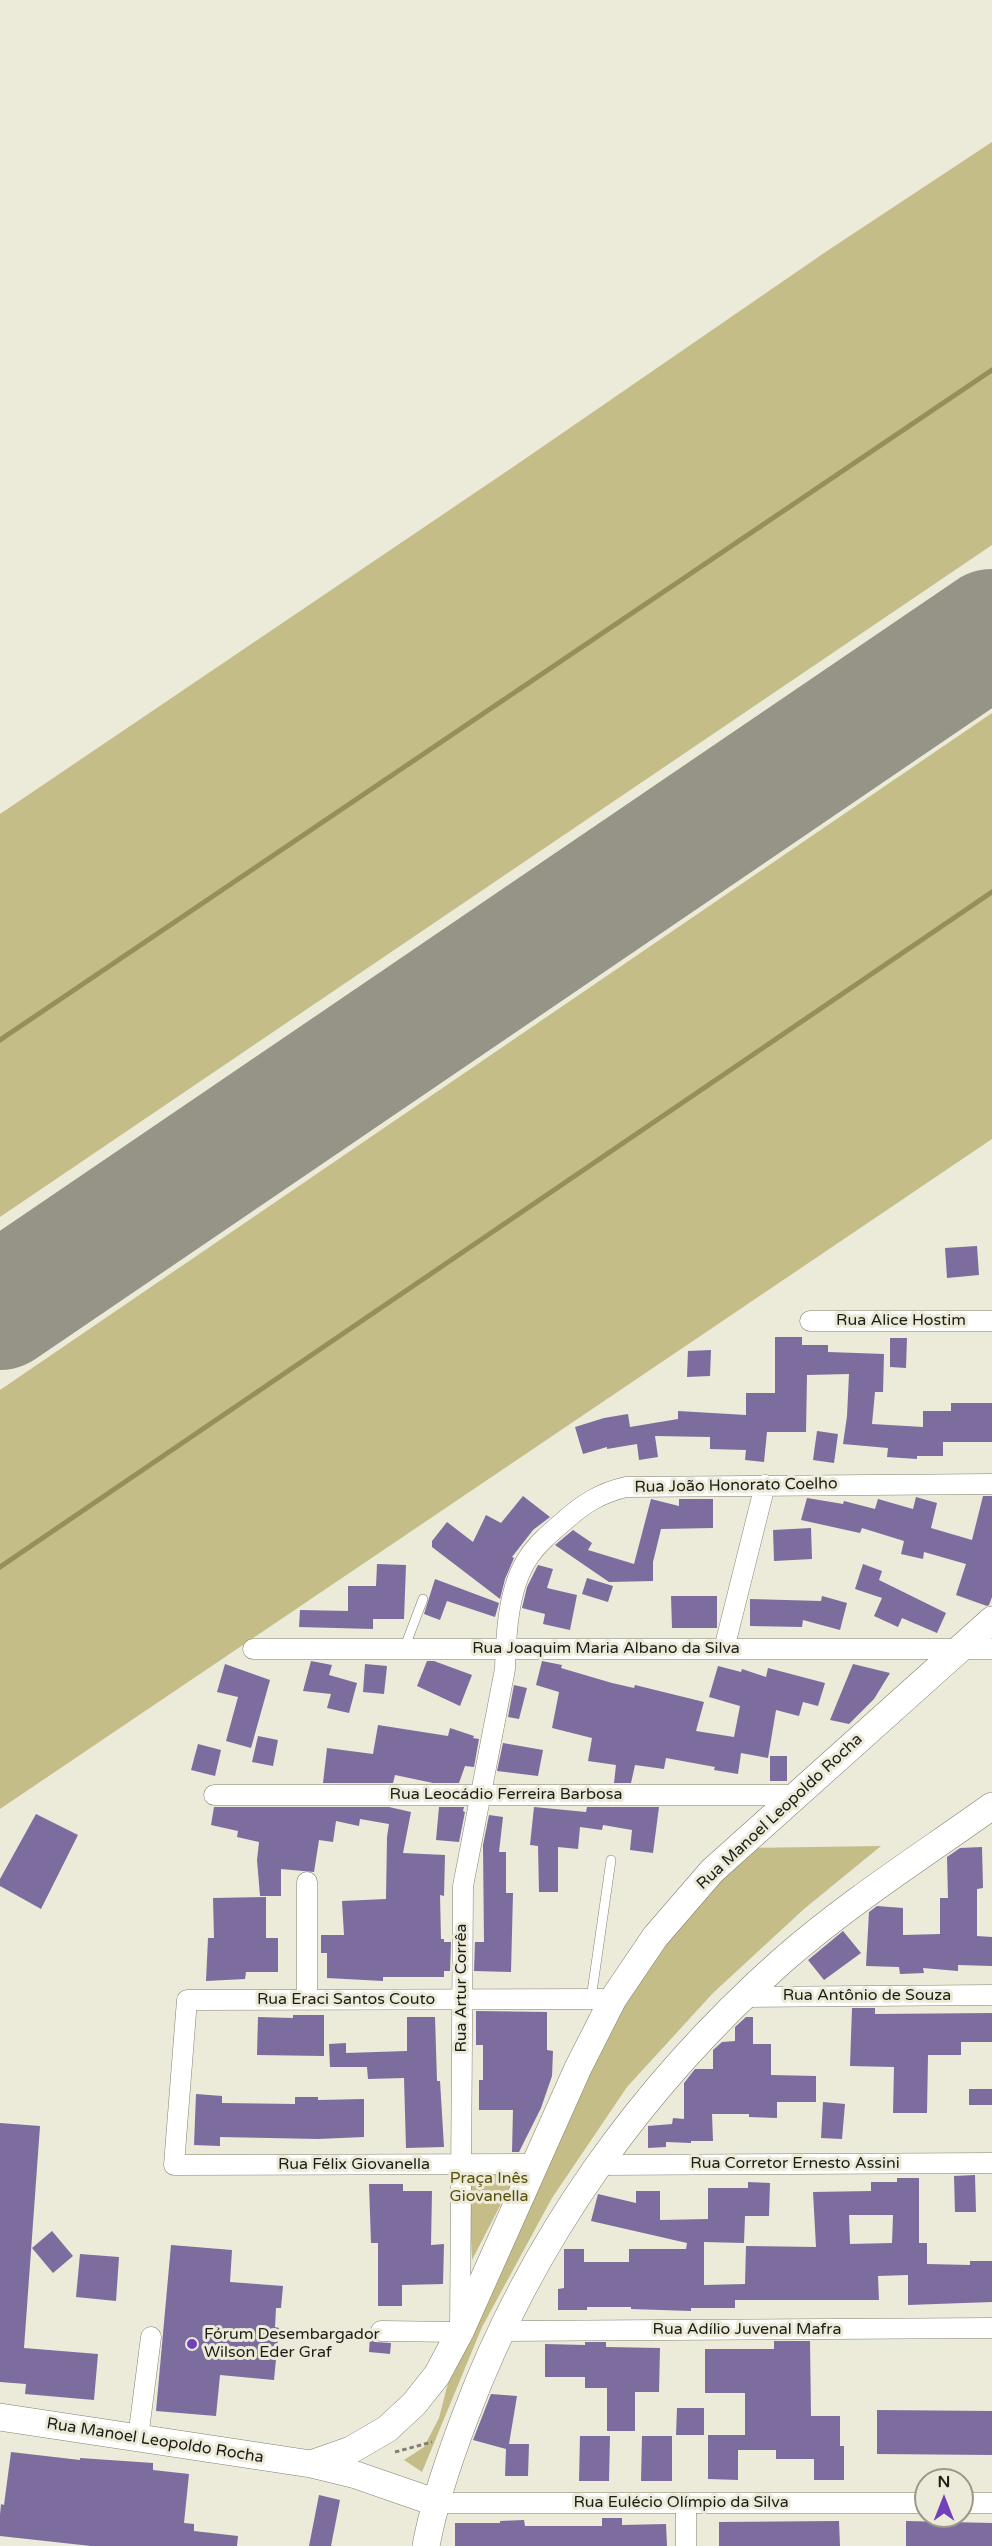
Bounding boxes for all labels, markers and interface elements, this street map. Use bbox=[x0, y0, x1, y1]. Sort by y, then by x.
street label: Rua Alice Hostim bbox=[836, 1311, 966, 1331]
street label: Rua João Honorato Coelho bbox=[634, 1475, 838, 1497]
street label: Rua Joaquim Maria Albano da Silva bbox=[472, 1639, 740, 1659]
street label: Rua Manoel Leopoldo Rocha bbox=[693, 1730, 867, 1894]
street label: Rua Leocádio Ferreira Barbosa bbox=[390, 1785, 622, 1805]
street label: Rua Artur Corrêa bbox=[452, 1923, 472, 2053]
street label: Rua Antônio de Souza bbox=[783, 1986, 951, 2006]
street label: Rua Eraci Santos Couto bbox=[257, 1990, 435, 2010]
street label: Rua Corretor Ernesto Assini bbox=[690, 2154, 900, 2174]
street label: Rua Félix Giovanella bbox=[278, 2155, 430, 2175]
park label: Praça Inês Giovanella bbox=[450, 2169, 528, 2207]
street label: Rua Adílio Juvenal Mafra bbox=[653, 2320, 841, 2340]
place label: Fórum Desembargador Wilson Eder Graf bbox=[204, 2325, 380, 2363]
marker: Fórum Desembargador Wilson Eder Graf bbox=[185, 2337, 199, 2351]
street label: Rua Manoel Leopoldo Rocha bbox=[45, 2414, 265, 2468]
north arrow bbox=[914, 2468, 974, 2528]
text: N bbox=[938, 2472, 950, 2492]
street label: Rua Eulécio Olímpio da Silva bbox=[573, 2493, 789, 2513]

